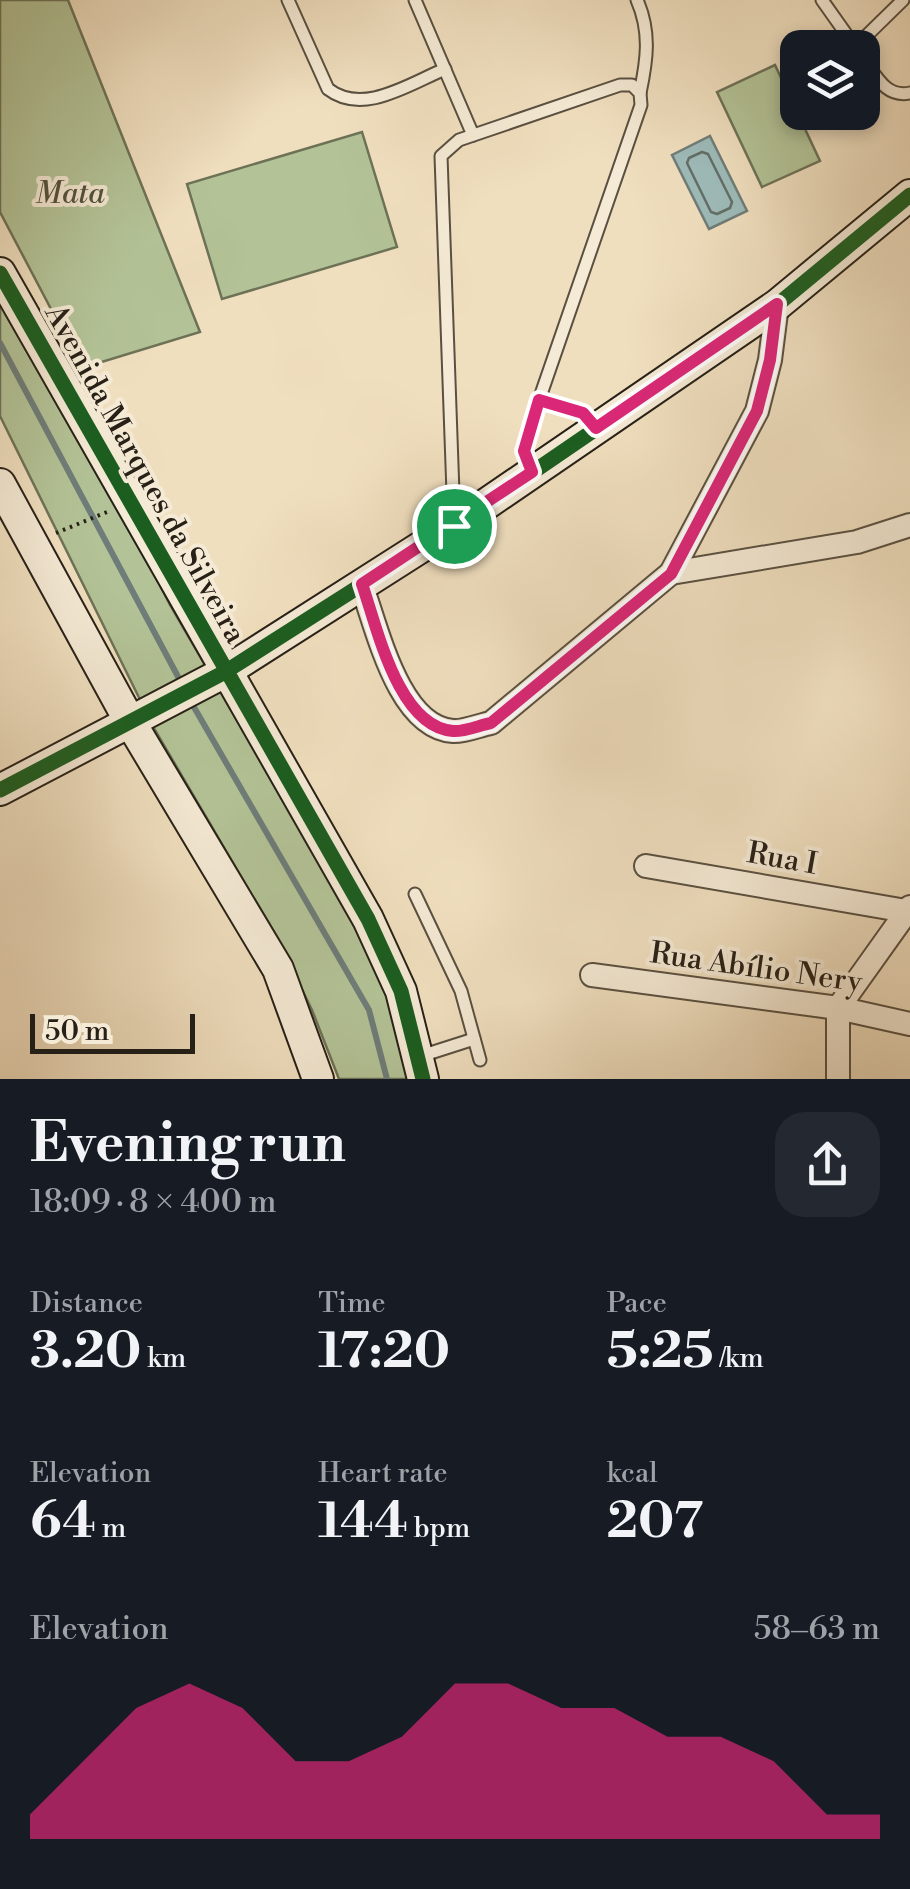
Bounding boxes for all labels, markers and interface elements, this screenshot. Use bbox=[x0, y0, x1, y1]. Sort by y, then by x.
map controls bbox=[780, 30, 880, 130]
button: layers bbox=[780, 30, 880, 130]
park label: Mata bbox=[35, 175, 105, 213]
street label: Avenida Marques da Silveira bbox=[35, 297, 255, 651]
pin bbox=[412, 484, 497, 569]
icon: arrive bbox=[427, 499, 482, 554]
street label: Rua I bbox=[744, 834, 821, 884]
street label: Rua Abílio Nery bbox=[648, 934, 865, 1002]
scale bar bbox=[30, 1009, 195, 1054]
text: 50 m bbox=[45, 1014, 109, 1049]
text: Evening run bbox=[30, 1110, 346, 1179]
button: share bbox=[775, 1112, 880, 1217]
text: 18:09 · 8 × 400 m bbox=[30, 1182, 277, 1222]
text: Distance bbox=[30, 1286, 143, 1321]
text: Time bbox=[318, 1286, 386, 1321]
text: Pace bbox=[607, 1286, 667, 1321]
text: 3.20 bbox=[30, 1321, 141, 1383]
text: 17:20 bbox=[318, 1321, 450, 1383]
text: 5:25 bbox=[607, 1321, 714, 1383]
text: km bbox=[141, 1341, 186, 1376]
text: /km bbox=[714, 1341, 764, 1376]
text: Elevation bbox=[30, 1456, 151, 1491]
text: Heart rate bbox=[318, 1456, 448, 1491]
text: kcal bbox=[607, 1456, 657, 1491]
text: 64 bbox=[30, 1491, 96, 1553]
text: 144 bbox=[318, 1491, 408, 1553]
text: 207 bbox=[607, 1491, 703, 1553]
text: m bbox=[96, 1511, 126, 1546]
text: bpm bbox=[408, 1511, 470, 1546]
text: Elevation bbox=[30, 1609, 169, 1649]
text: 58–63 m bbox=[754, 1609, 880, 1649]

